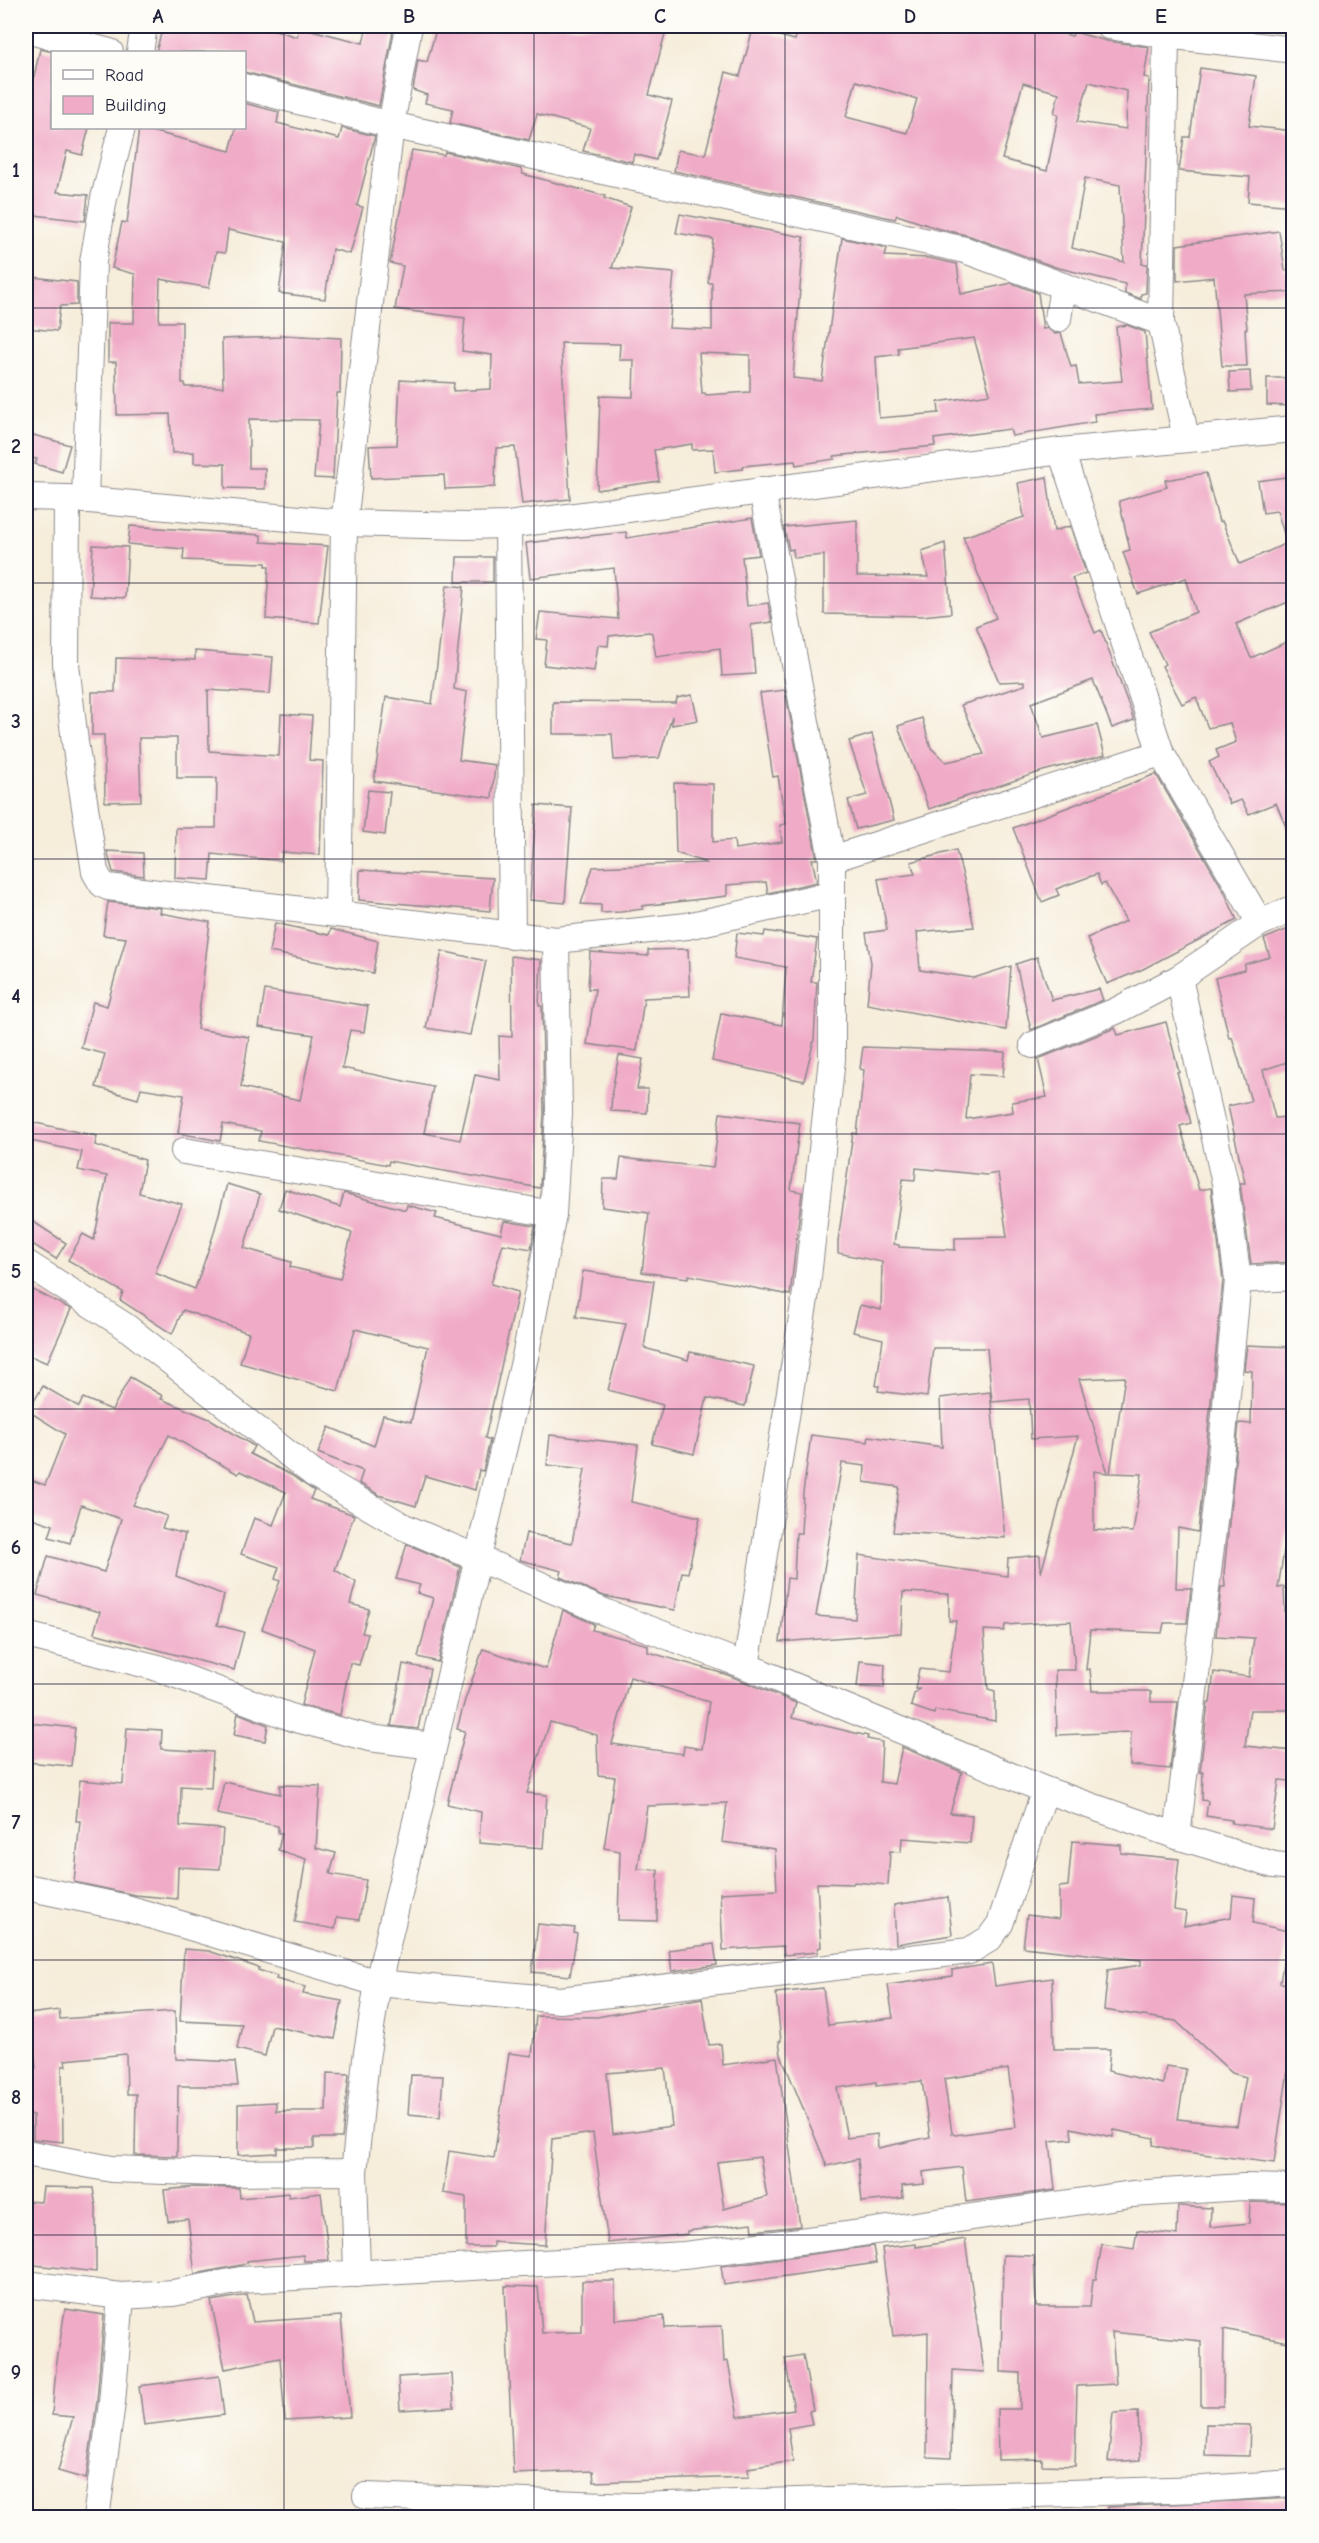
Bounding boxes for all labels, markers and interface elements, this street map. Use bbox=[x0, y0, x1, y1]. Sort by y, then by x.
text: A bbox=[152, 5, 164, 28]
text: B bbox=[403, 5, 415, 28]
text: C bbox=[654, 5, 666, 28]
text: D bbox=[904, 5, 916, 28]
text: E bbox=[1155, 5, 1167, 28]
legend bbox=[51, 51, 246, 129]
text: Road bbox=[105, 65, 144, 86]
text: Building bbox=[105, 95, 167, 116]
text: 1 bbox=[12, 159, 20, 182]
text: 2 bbox=[11, 435, 21, 458]
text: 3 bbox=[11, 710, 21, 733]
text: 4 bbox=[11, 985, 21, 1008]
text: 5 bbox=[11, 1260, 21, 1283]
text: 6 bbox=[11, 1536, 21, 1559]
text: 7 bbox=[12, 1811, 21, 1834]
text: 8 bbox=[11, 2086, 21, 2109]
text: 9 bbox=[11, 2361, 21, 2384]

